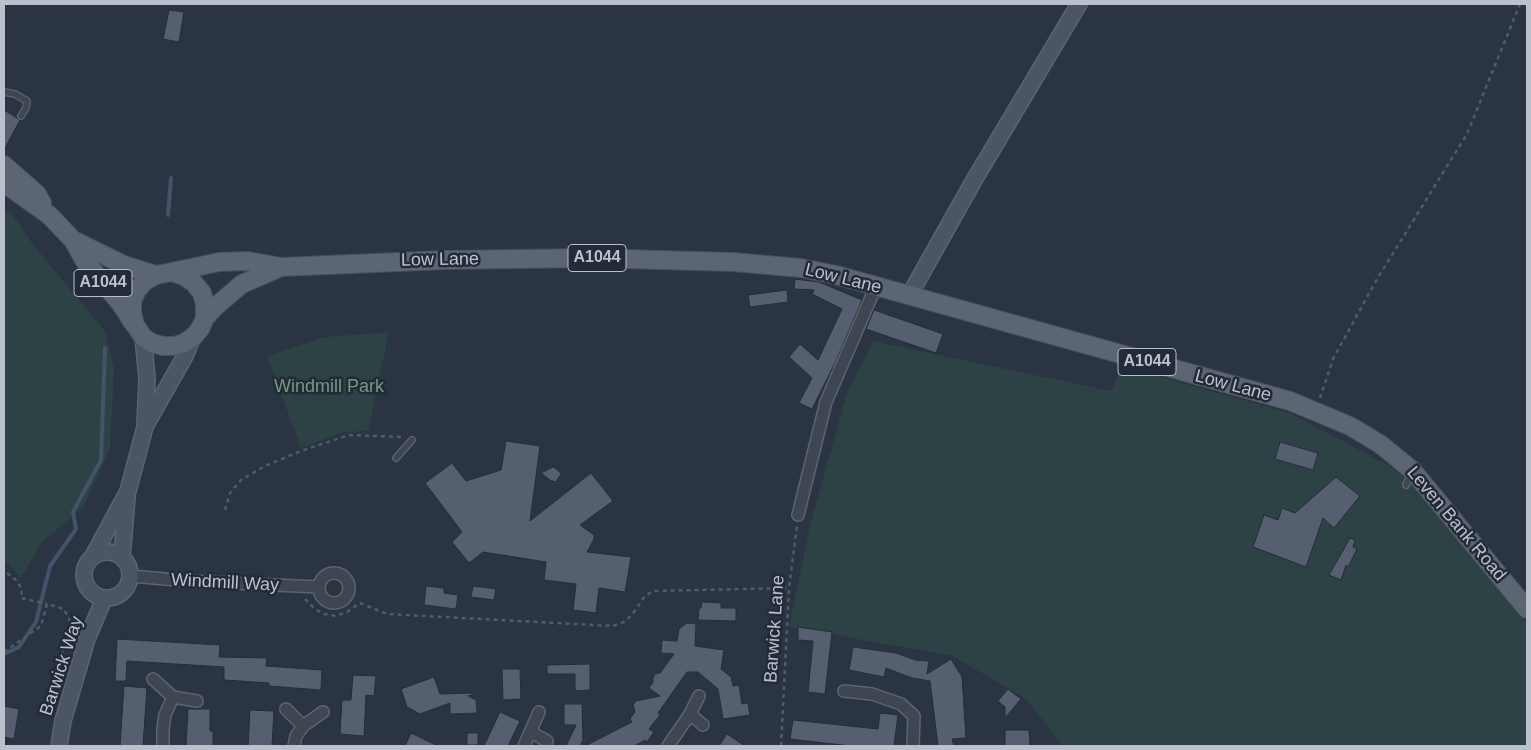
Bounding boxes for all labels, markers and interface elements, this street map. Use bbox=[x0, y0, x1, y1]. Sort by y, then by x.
road number: A1044 bbox=[568, 244, 626, 272]
street label: Low Lane bbox=[401, 249, 479, 271]
street label: Low Lane bbox=[803, 259, 883, 299]
road number: A1044 bbox=[74, 270, 132, 296]
road number: A1044 bbox=[1118, 348, 1176, 376]
street label: Low Lane bbox=[1193, 365, 1273, 407]
park label: Windmill Park bbox=[274, 376, 384, 398]
street label: Leven Bank Road bbox=[1402, 462, 1510, 586]
street label: Windmill Way bbox=[170, 569, 280, 597]
street label: Barwick Lane bbox=[760, 574, 790, 684]
street label: Barwick Way bbox=[36, 614, 88, 718]

